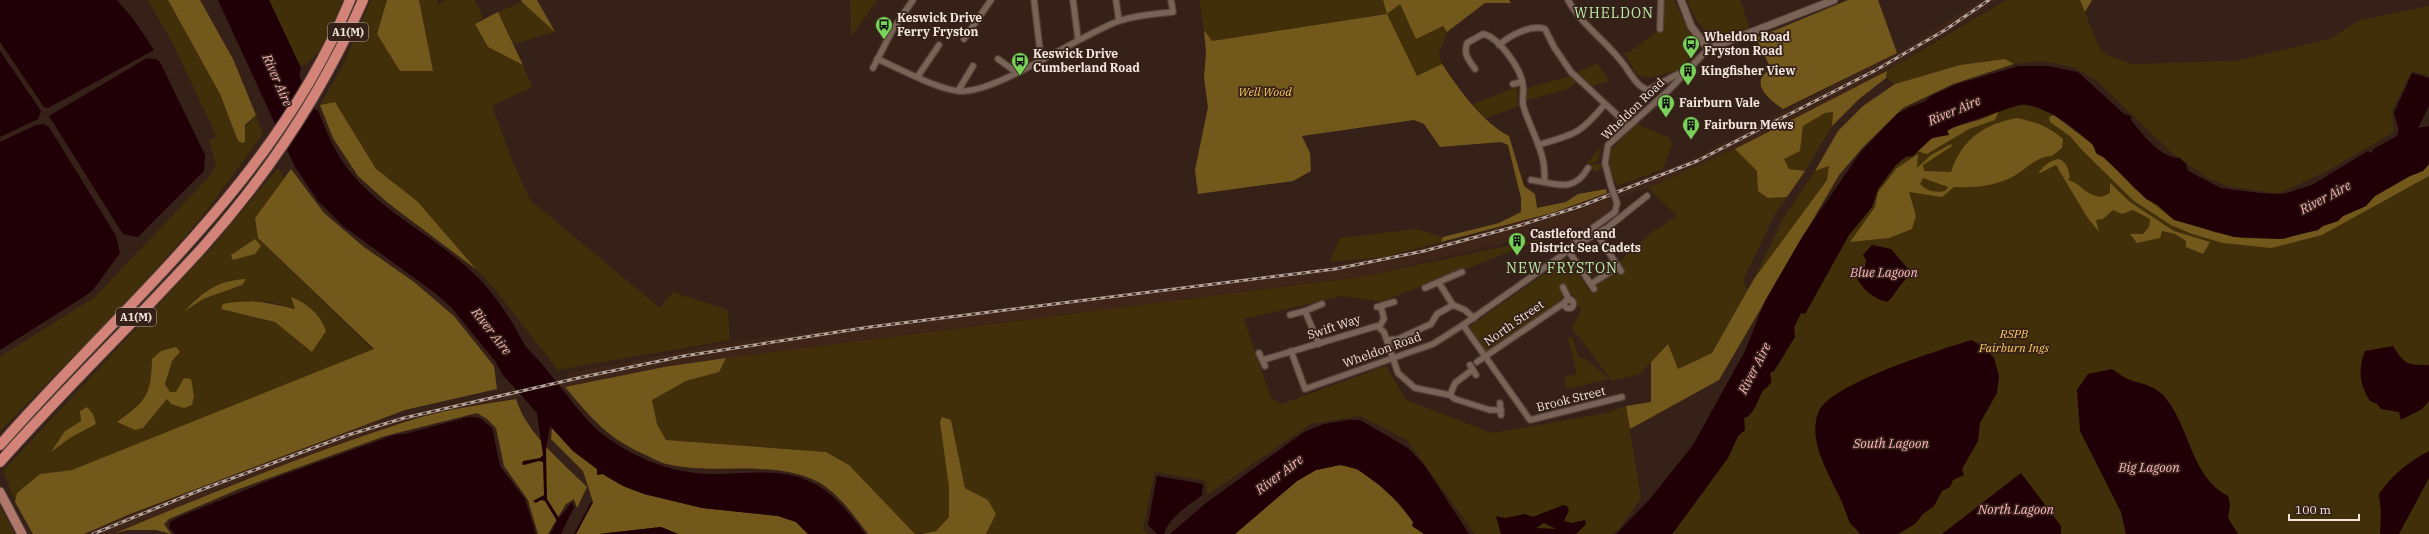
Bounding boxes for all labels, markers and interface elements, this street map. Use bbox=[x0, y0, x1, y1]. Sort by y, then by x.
district label: WHELDON bbox=[1574, 4, 1654, 22]
place label: Keswick Drive Ferry Fryston bbox=[897, 10, 982, 39]
bus stop icon: Keswick Drive Ferry Fryston bbox=[874, 15, 894, 40]
road number: A1(M) bbox=[328, 23, 368, 41]
place label: Wheldon Road Fryston Road bbox=[1704, 29, 1791, 58]
bus stop icon: Wheldon Road Fryston Road bbox=[1681, 34, 1701, 59]
place label: Keswick Drive Cumberland Road bbox=[1033, 46, 1140, 75]
water label: River Aire bbox=[258, 50, 297, 109]
bus stop icon: Keswick Drive Cumberland Road bbox=[1010, 51, 1030, 76]
building icon: Kingfisher View bbox=[1678, 61, 1698, 86]
place label: Kingfisher View bbox=[1701, 63, 1796, 78]
street label: Wheldon Road bbox=[1598, 75, 1667, 143]
park label: Well Wood bbox=[1238, 84, 1292, 99]
water label: River Aire bbox=[1924, 92, 1983, 130]
building icon: Fairburn Vale bbox=[1656, 93, 1676, 118]
place label: Fairburn Vale bbox=[1679, 95, 1760, 110]
building icon: Fairburn Mews bbox=[1681, 115, 1701, 140]
place label: Fairburn Mews bbox=[1704, 117, 1794, 132]
water label: River Aire bbox=[2296, 177, 2354, 218]
place label: Castleford and District Sea Cadets bbox=[1530, 226, 1641, 255]
building icon: Castleford and District Sea Cadets bbox=[1507, 231, 1527, 256]
district label: NEW FRYSTON bbox=[1506, 259, 1618, 277]
water label: Blue Lagoon bbox=[1849, 264, 1919, 281]
street label: North Street bbox=[1481, 296, 1547, 349]
water label: River Aire bbox=[467, 303, 516, 359]
road number: A1(M) bbox=[116, 308, 156, 326]
street label: Swift Way bbox=[1305, 311, 1363, 342]
park label: RSPB Fairburn Ings bbox=[1978, 326, 2050, 355]
street label: Wheldon Road bbox=[1341, 328, 1423, 371]
water label: River Aire bbox=[1734, 339, 1775, 398]
street label: Brook Street bbox=[1535, 383, 1607, 414]
water label: South Lagoon bbox=[1852, 435, 1929, 452]
water label: River Aire bbox=[1251, 451, 1307, 498]
water label: Big Lagoon bbox=[2117, 459, 2180, 476]
scale bar bbox=[2289, 496, 2359, 522]
water label: North Lagoon bbox=[1977, 501, 2055, 518]
text: 100 m bbox=[2295, 502, 2331, 517]

